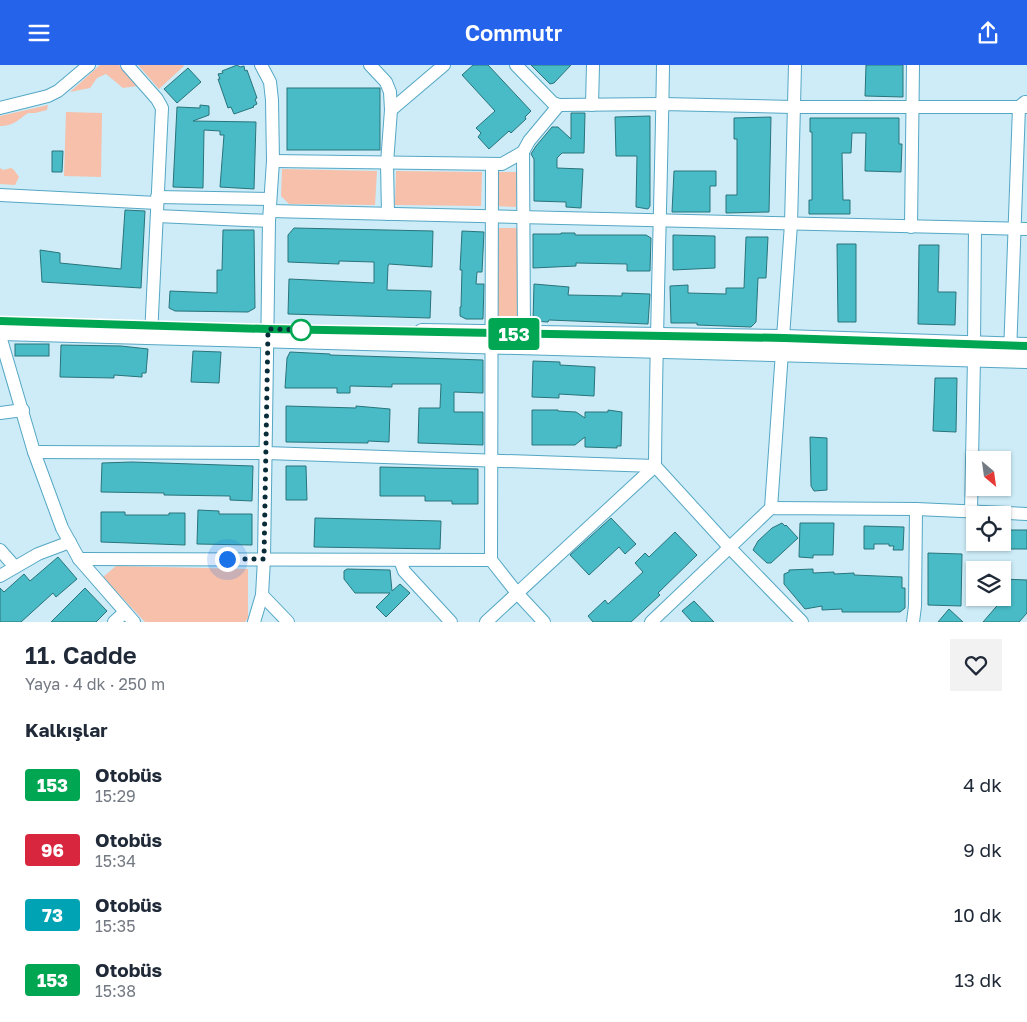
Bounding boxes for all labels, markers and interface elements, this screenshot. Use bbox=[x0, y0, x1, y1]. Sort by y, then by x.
icon: menu bbox=[25, 19, 53, 47]
text: Commutr bbox=[465, 19, 562, 46]
icon: share bbox=[974, 19, 1002, 47]
line badge: 153 bbox=[485, 318, 543, 350]
unlabelled marker bbox=[290, 319, 312, 341]
text: 153 bbox=[498, 323, 530, 345]
north arrow bbox=[966, 451, 1011, 496]
map controls bbox=[966, 451, 1011, 606]
button: locate bbox=[966, 506, 1011, 551]
your location bbox=[215, 547, 240, 572]
button: layers bbox=[966, 561, 1011, 606]
button: heart bbox=[950, 639, 1002, 691]
text: 11. Cadde bbox=[25, 640, 137, 669]
text: Yaya · 4 dk · 250 m bbox=[25, 674, 165, 694]
text: Kalkışlar bbox=[25, 718, 108, 741]
text: Otobüs bbox=[95, 763, 162, 786]
text: 4 dk bbox=[963, 773, 1002, 796]
text: 153 bbox=[37, 774, 68, 796]
text: 15:29 bbox=[95, 786, 136, 806]
text: Otobüs bbox=[95, 828, 162, 851]
text: 9 dk bbox=[963, 838, 1002, 861]
text: 96 bbox=[41, 839, 64, 861]
text: 15:34 bbox=[95, 851, 136, 871]
text: Otobüs bbox=[95, 893, 162, 916]
text: 10 dk bbox=[954, 903, 1002, 926]
text: 73 bbox=[42, 904, 63, 926]
text: 15:35 bbox=[95, 916, 135, 936]
text: Otobüs bbox=[95, 958, 162, 981]
text: 13 dk bbox=[954, 968, 1002, 991]
text: 153 bbox=[37, 969, 68, 991]
text: 15:38 bbox=[95, 981, 136, 1001]

